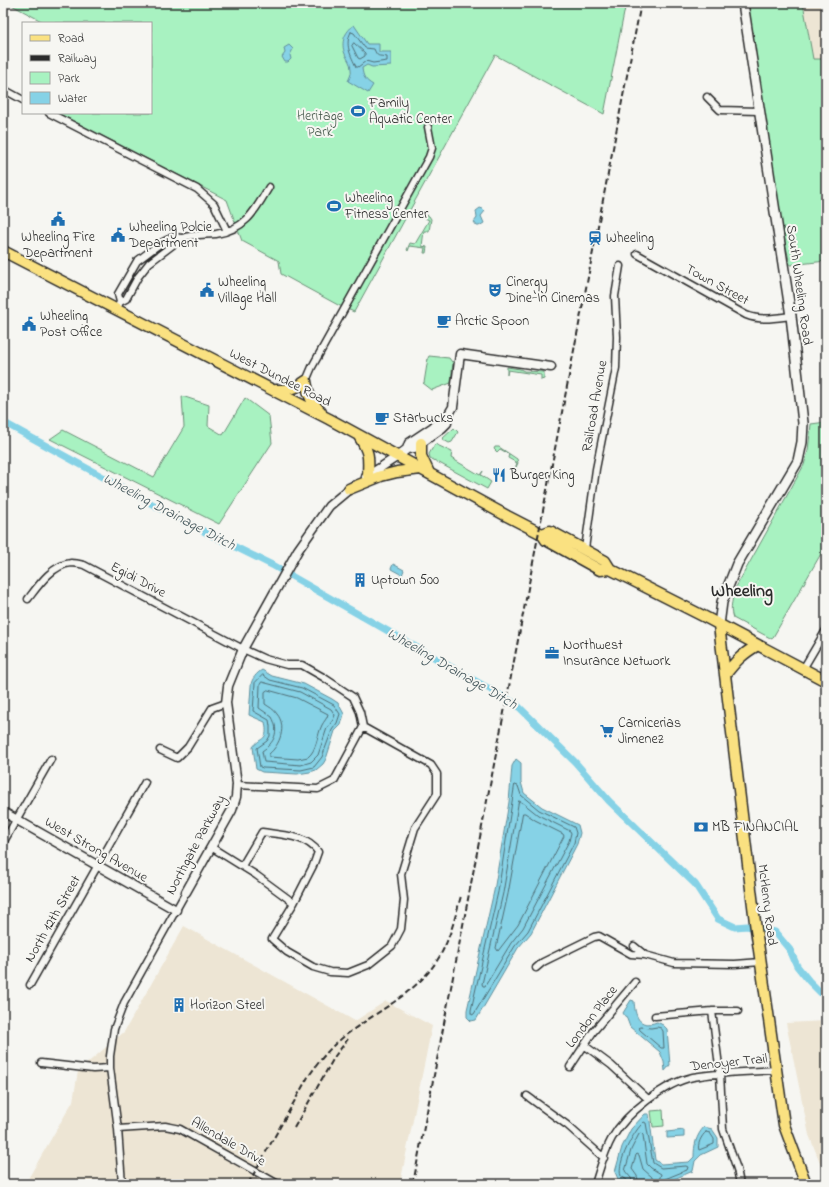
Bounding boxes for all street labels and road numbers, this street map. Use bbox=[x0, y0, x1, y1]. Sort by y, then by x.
street label: South Wheeling Road bbox=[779, 224, 818, 347]
street label: Town Street bbox=[681, 259, 753, 311]
street label: West Dundee Road bbox=[225, 343, 335, 413]
street label: Railroad Avenue bbox=[577, 358, 614, 453]
street label: Egidi Drive bbox=[106, 557, 170, 605]
street label: Northgate Parkway bbox=[161, 791, 232, 899]
street label: West Strong Avenue bbox=[40, 812, 152, 889]
street label: McHenry Road bbox=[751, 863, 782, 947]
street label: North 12th Street bbox=[20, 871, 87, 966]
street label: London Place bbox=[561, 981, 624, 1053]
street label: Denoyer Trail bbox=[688, 1049, 769, 1079]
street label: Allendale Drive bbox=[187, 1112, 270, 1172]

